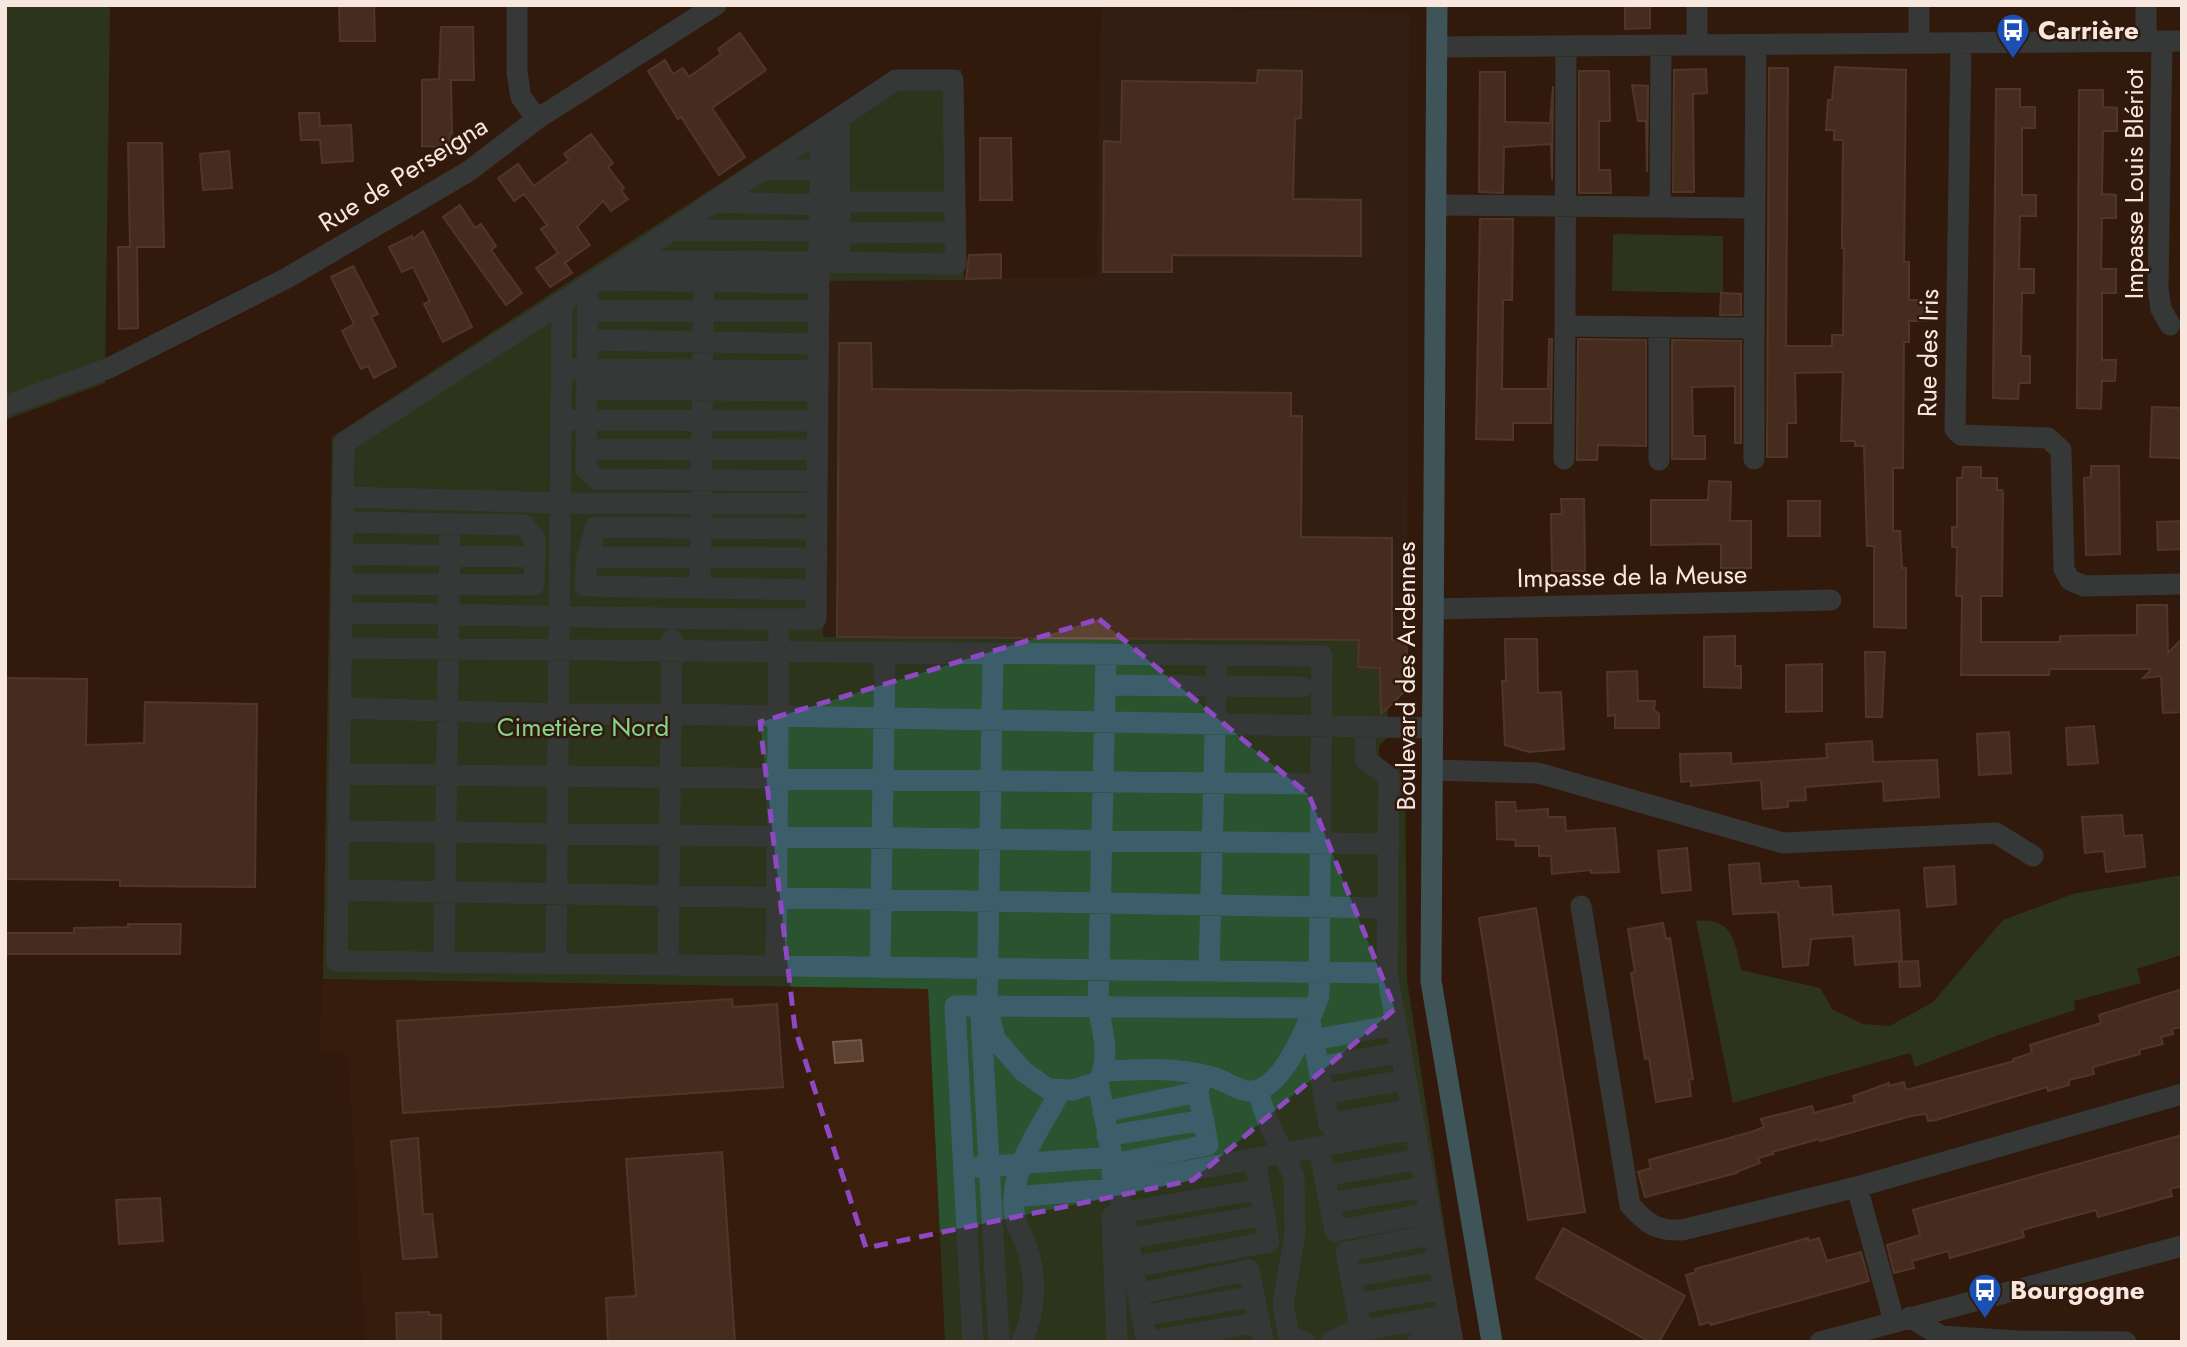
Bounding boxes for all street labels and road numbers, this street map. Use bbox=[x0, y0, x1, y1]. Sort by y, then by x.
street label: Impasse Louis Blériot bbox=[2115, 68, 2153, 299]
street label: Rue de Perseigna bbox=[311, 107, 495, 241]
street label: Rue des Iris bbox=[1908, 288, 1948, 418]
street label: Boulevard des Ardennes bbox=[1387, 542, 1425, 810]
street label: Impasse de la Meuse bbox=[1516, 555, 1748, 597]

